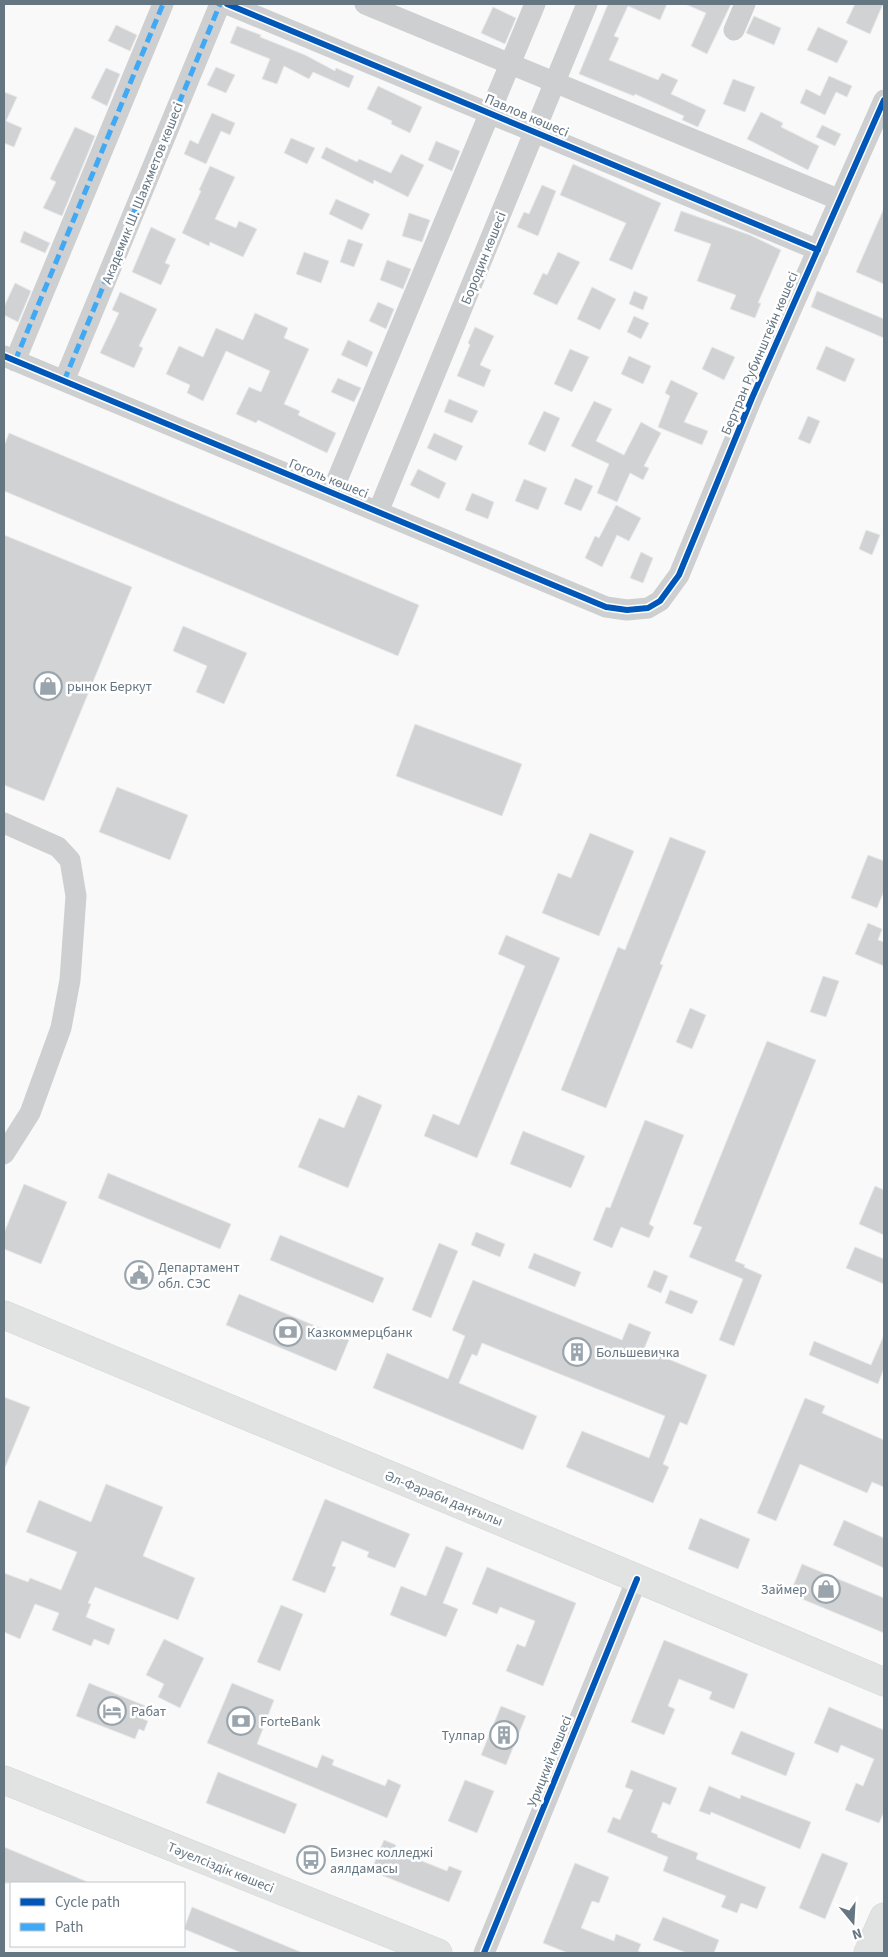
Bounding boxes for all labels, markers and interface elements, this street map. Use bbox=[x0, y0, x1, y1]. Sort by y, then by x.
street label: Павлов көшесі bbox=[481, 89, 572, 143]
street label: Академик Ш. Шаяхметов көшесі bbox=[97, 99, 189, 287]
street label: Бородин көшесі bbox=[456, 209, 512, 308]
street label: Бертран Рубинштейн көшесі bbox=[716, 268, 804, 438]
street label: Гоголь көшесі bbox=[286, 454, 372, 504]
shop icon: рынок Беркут bbox=[33, 671, 63, 701]
place label: рынок Беркут bbox=[67, 677, 153, 697]
place label: Департамент обл. СЭС bbox=[158, 1258, 240, 1294]
public building icon: Департамент обл. СЭС bbox=[124, 1260, 154, 1290]
bank icon: Казкоммерцбанк bbox=[273, 1317, 303, 1347]
place label: Казкоммерцбанк bbox=[307, 1323, 412, 1343]
building icon: Большевичка bbox=[562, 1337, 592, 1367]
place label: Большевичка bbox=[596, 1343, 679, 1363]
street label: Әл-Фараби даңғылы bbox=[382, 1466, 506, 1532]
shop icon: Займер bbox=[811, 1574, 841, 1604]
place label: Займер bbox=[761, 1580, 807, 1600]
hotel icon: Рабат bbox=[97, 1696, 127, 1726]
place label: Рабат bbox=[131, 1702, 167, 1722]
bank icon: ForteBank bbox=[226, 1706, 256, 1736]
place label: ForteBank bbox=[260, 1712, 321, 1732]
street label: Урицкий көшесі bbox=[522, 1712, 577, 1810]
building icon: Тулпар bbox=[489, 1720, 519, 1750]
place label: Тулпар bbox=[442, 1726, 485, 1746]
street label: Тәуелсіздік көшесі bbox=[164, 1837, 277, 1898]
place label: Бизнес колледжі аялдамасы bbox=[330, 1843, 433, 1879]
bus stop icon: Бизнес колледжі аялдамасы bbox=[296, 1845, 326, 1875]
legend bbox=[10, 1882, 185, 1947]
text: Cycle path bbox=[55, 1892, 120, 1913]
north arrow bbox=[828, 1897, 878, 1947]
text: Path bbox=[55, 1917, 83, 1938]
text: N bbox=[849, 1922, 864, 1944]

